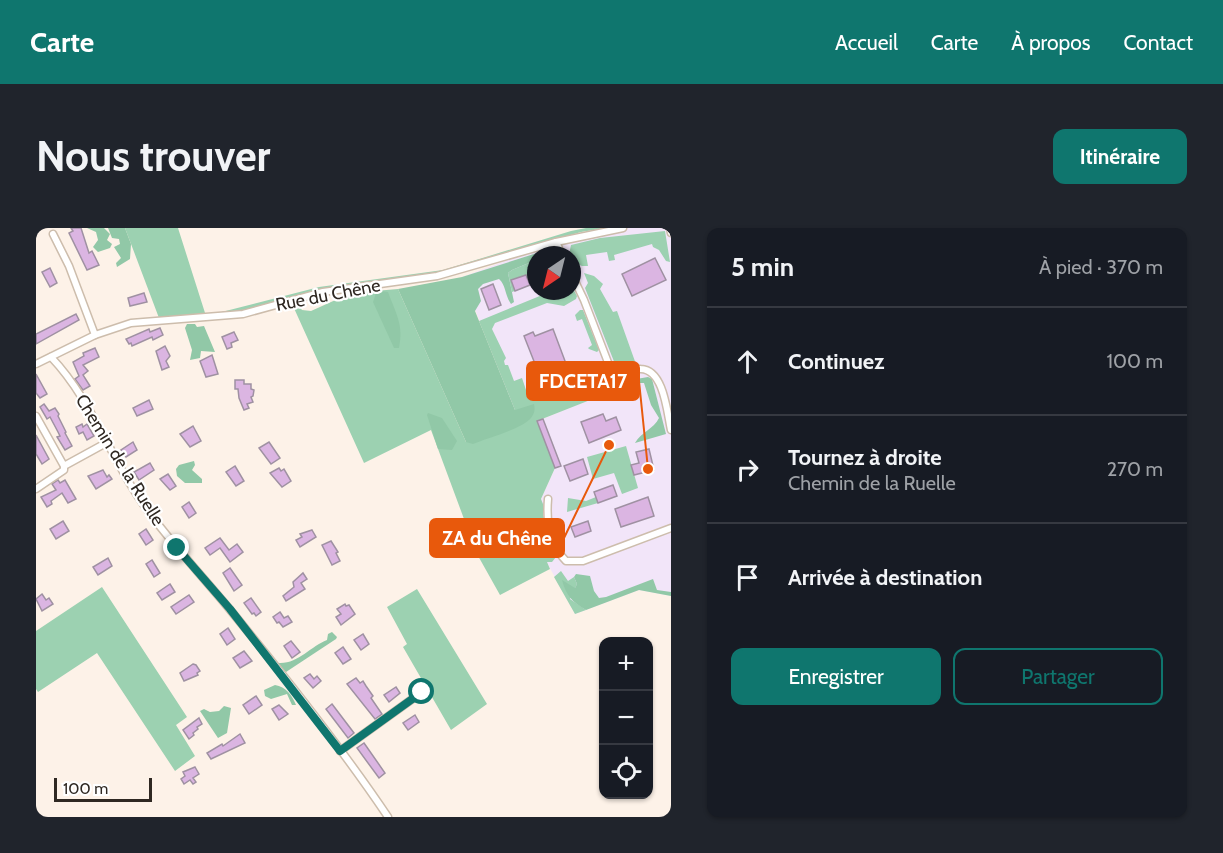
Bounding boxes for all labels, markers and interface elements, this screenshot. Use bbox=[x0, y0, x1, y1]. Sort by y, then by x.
text: Carte bbox=[30, 25, 94, 59]
text: Accueil bbox=[835, 30, 898, 55]
text: Carte bbox=[931, 30, 978, 55]
text: À propos bbox=[1011, 30, 1090, 55]
text: Contact bbox=[1123, 30, 1193, 55]
button: Itinéraire bbox=[1053, 129, 1187, 184]
text: Nous trouver bbox=[36, 130, 270, 182]
north arrow bbox=[527, 246, 581, 300]
text: 5 min bbox=[731, 251, 794, 283]
text: À pied · 370 m bbox=[1039, 255, 1163, 279]
street label: Rue du Chêne bbox=[274, 274, 382, 316]
icon: ahead bbox=[731, 345, 764, 378]
text: Continuez bbox=[788, 348, 885, 375]
text: 100 m bbox=[1107, 349, 1163, 373]
callout: FDCETA17 bbox=[527, 362, 639, 400]
text: FDCETA17 bbox=[539, 369, 628, 393]
street label: Chemin de la Ruelle bbox=[71, 390, 169, 530]
text: Tournez à droite bbox=[788, 444, 942, 471]
icon: right bbox=[731, 453, 764, 486]
text: 270 m bbox=[1107, 457, 1163, 481]
text: Chemin de la Ruelle bbox=[788, 471, 956, 495]
callout: ZA du Chêne bbox=[430, 519, 564, 557]
text: ZA du Chêne bbox=[442, 526, 552, 550]
route end bbox=[163, 534, 189, 560]
icon: arrive bbox=[731, 561, 764, 594]
text: Arrivée à destination bbox=[788, 564, 982, 591]
map controls bbox=[599, 637, 653, 799]
button: + bbox=[599, 637, 653, 691]
button: Enregistrer bbox=[731, 648, 941, 705]
button: Partager bbox=[953, 648, 1163, 705]
route start bbox=[408, 678, 434, 704]
button: − bbox=[599, 691, 653, 745]
button: locate bbox=[599, 745, 653, 799]
scale bar bbox=[54, 775, 152, 802]
text: 100 m bbox=[63, 779, 108, 798]

